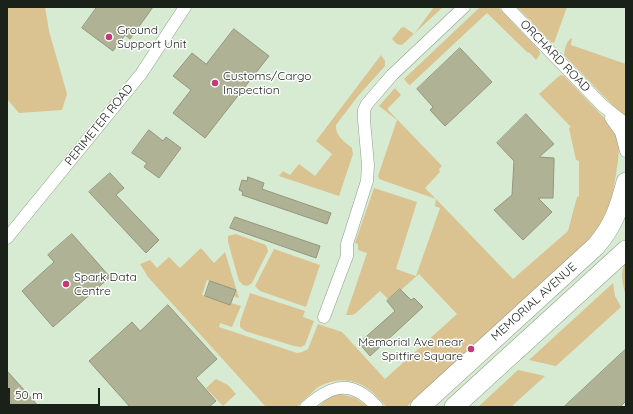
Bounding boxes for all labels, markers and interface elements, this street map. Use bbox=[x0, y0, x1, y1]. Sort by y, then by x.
street label: ORCHARD ROAD bbox=[517, 17, 593, 95]
place label: Ground Support Unit bbox=[117, 23, 186, 51]
marker: Ground Support Unit bbox=[104, 32, 114, 42]
place label: Customs/Cargo Inspection bbox=[223, 69, 311, 97]
marker: Customs/Cargo Inspection bbox=[210, 78, 220, 88]
street label: PERIMETER ROAD bbox=[62, 81, 136, 169]
street label: MEMORIAL AVENUE bbox=[488, 260, 580, 344]
place label: Spark Data Centre bbox=[74, 270, 137, 298]
marker: Spark Data Centre bbox=[61, 279, 71, 289]
place label: Memorial Ave near Spitfire Square bbox=[358, 335, 463, 363]
marker: Memorial Ave near Spitfire Square bbox=[466, 344, 476, 354]
scale bar bbox=[10, 380, 102, 406]
text: 50 m bbox=[15, 387, 43, 402]

